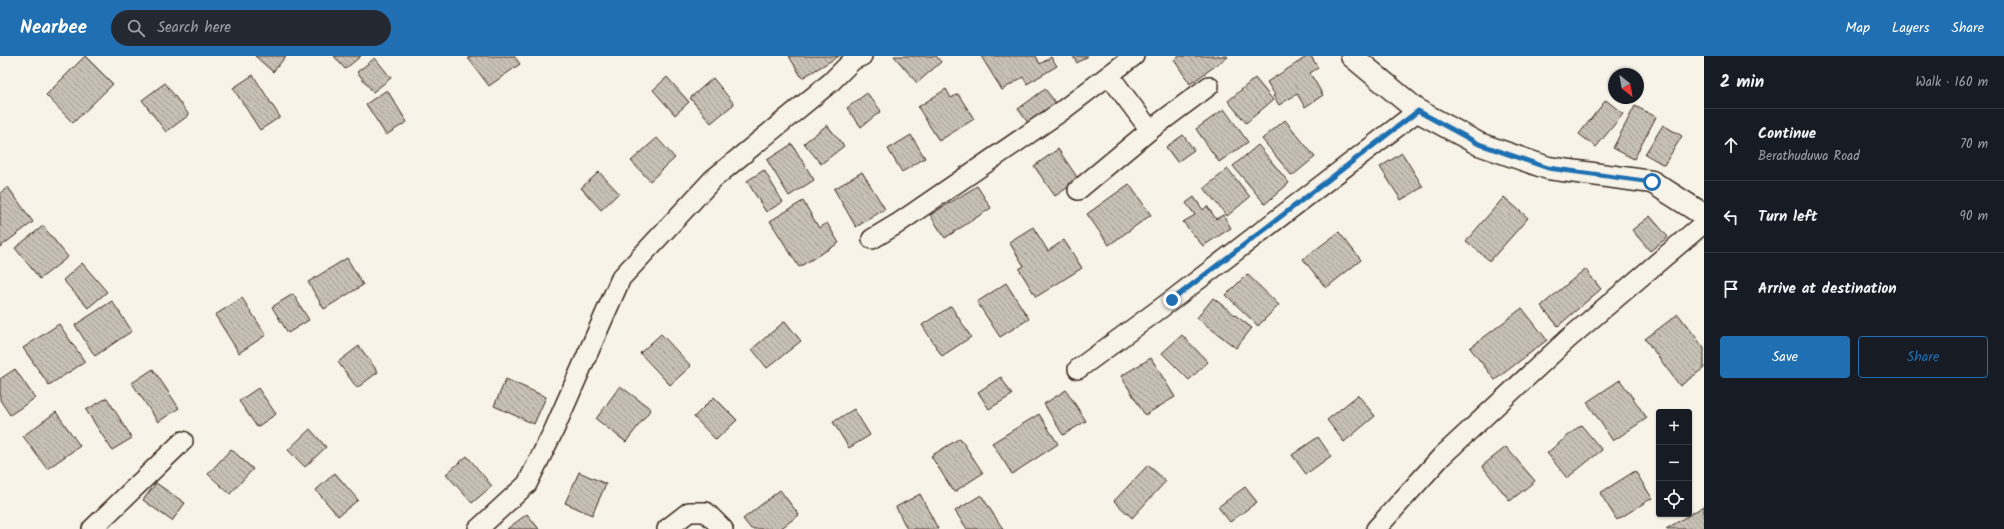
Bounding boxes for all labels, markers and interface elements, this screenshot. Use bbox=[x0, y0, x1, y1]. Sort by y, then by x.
search box bbox=[111, 10, 391, 46]
text: Nearbee bbox=[20, 13, 87, 43]
text: Search here bbox=[157, 16, 231, 40]
icon: search bbox=[125, 17, 147, 39]
text: Map bbox=[1846, 17, 1870, 39]
text: Layers bbox=[1892, 17, 1930, 39]
text: Share bbox=[1952, 17, 1984, 39]
north arrow bbox=[1608, 68, 1644, 104]
text: 2 min bbox=[1720, 69, 1764, 96]
text: Walk · 160 m bbox=[1916, 72, 1988, 93]
text: Continue bbox=[1758, 122, 1816, 146]
icon: ahead bbox=[1720, 134, 1742, 156]
text: 70 m bbox=[1960, 134, 1988, 155]
text: Berathuduwa Road bbox=[1758, 146, 1860, 167]
route start bbox=[1643, 173, 1661, 191]
text: Turn left bbox=[1758, 205, 1818, 229]
icon: left bbox=[1720, 206, 1742, 228]
text: 90 m bbox=[1960, 206, 1988, 227]
text: Arrive at destination bbox=[1758, 277, 1897, 301]
icon: arrive bbox=[1720, 278, 1742, 300]
route end bbox=[1163, 291, 1181, 309]
button: Save bbox=[1720, 336, 1850, 378]
button: Share bbox=[1858, 336, 1988, 378]
map controls bbox=[1656, 409, 1692, 517]
button: + bbox=[1656, 409, 1692, 445]
button: − bbox=[1656, 445, 1692, 481]
button: locate bbox=[1656, 481, 1692, 517]

